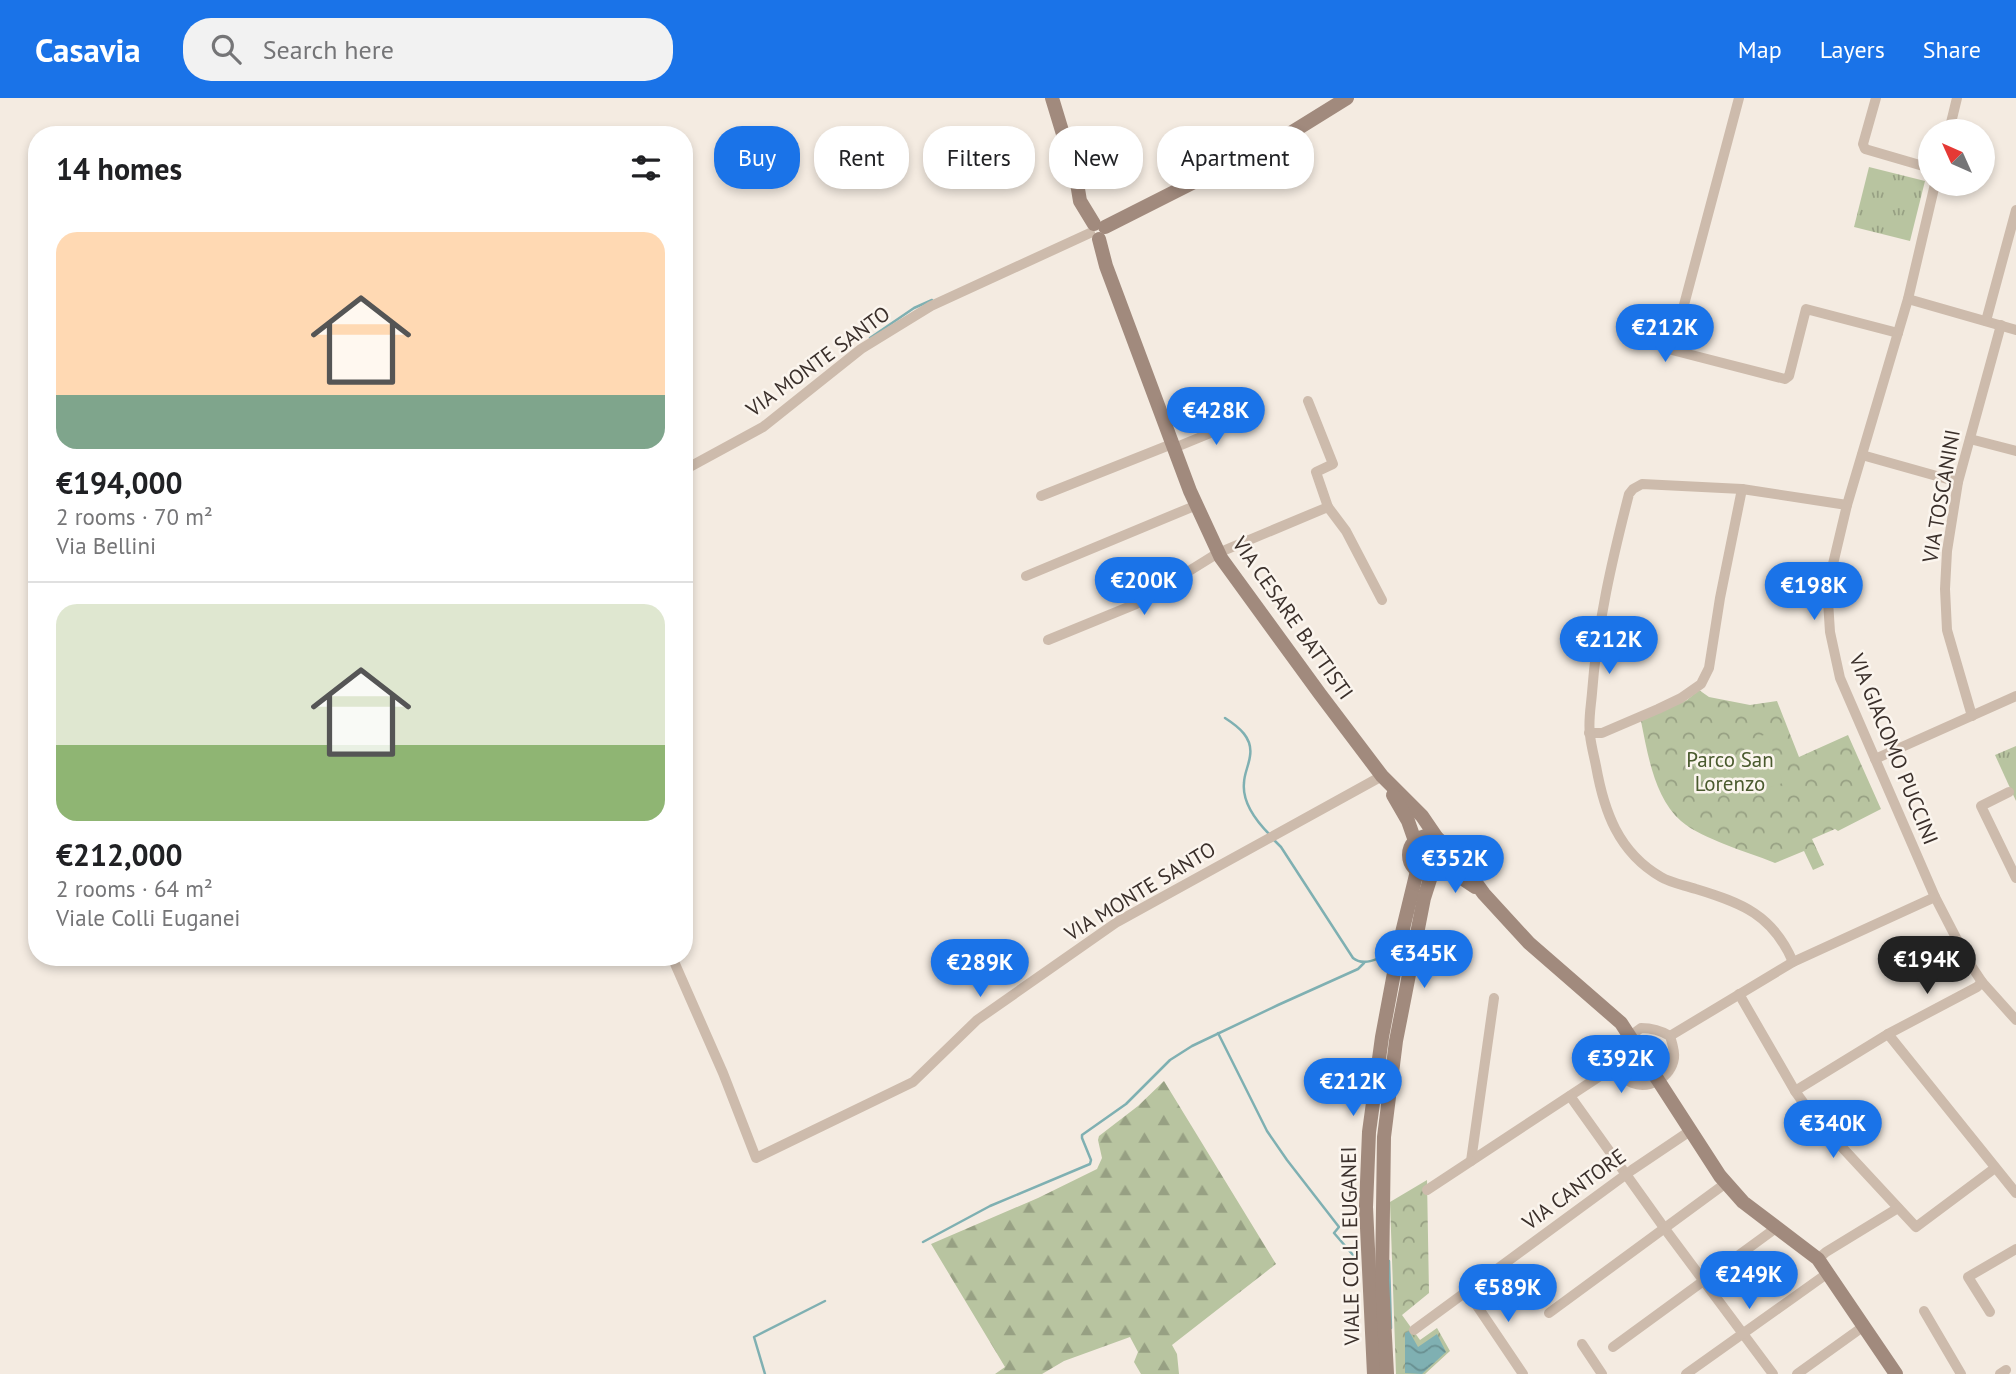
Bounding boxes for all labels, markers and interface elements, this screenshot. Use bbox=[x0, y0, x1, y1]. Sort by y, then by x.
search box bbox=[183, 18, 673, 81]
text: Casavia bbox=[35, 28, 141, 71]
icon: search bbox=[207, 30, 245, 68]
text: Search here bbox=[263, 33, 394, 66]
text: Map bbox=[1738, 34, 1782, 65]
text: Layers bbox=[1820, 34, 1885, 65]
text: Share bbox=[1923, 34, 1981, 65]
north arrow bbox=[1918, 119, 1995, 196]
map controls bbox=[1918, 119, 1995, 196]
chip: Buy bbox=[714, 126, 800, 189]
chip: Rent bbox=[814, 126, 909, 189]
chip: Filters bbox=[923, 126, 1035, 189]
chip: New bbox=[1049, 126, 1143, 189]
chip: Apartment bbox=[1157, 126, 1314, 189]
text: 14 homes bbox=[56, 149, 182, 188]
icon: filters bbox=[627, 149, 665, 187]
icon: home bbox=[298, 277, 424, 403]
street label: VIA MONTE SANTO bbox=[740, 300, 895, 423]
pin: €212K bbox=[1616, 304, 1714, 364]
text: €212K bbox=[1632, 312, 1698, 341]
pin: €428K bbox=[1167, 388, 1265, 447]
text: €428K bbox=[1183, 395, 1249, 424]
street label: VIA TOSCANINI bbox=[1916, 427, 1966, 566]
text: €194,000 bbox=[56, 463, 183, 502]
text: 2 rooms · 70 m² bbox=[56, 502, 213, 531]
street label: VIA CESARE BATTISTI bbox=[1226, 530, 1359, 705]
text: Via Bellini bbox=[56, 531, 156, 560]
pin: €200K bbox=[1095, 558, 1193, 617]
pin: €198K bbox=[1765, 562, 1863, 622]
text: €200K bbox=[1111, 565, 1177, 594]
text: €198K bbox=[1781, 570, 1847, 599]
pin: €212K bbox=[1560, 616, 1658, 676]
text: €212K bbox=[1576, 624, 1642, 653]
icon: home bbox=[298, 649, 424, 775]
street label: VIA GIACOMO PUCCINI bbox=[1843, 649, 1945, 848]
park label: Parco San Lorenzo bbox=[1686, 746, 1774, 797]
text: €212,000 bbox=[56, 835, 183, 874]
street label: VIA MONTE SANTO bbox=[1059, 835, 1220, 947]
pin: €352K bbox=[1406, 836, 1504, 895]
text: €352K bbox=[1422, 843, 1488, 872]
text: 2 rooms · 64 m² bbox=[56, 874, 213, 903]
text: Viale Colli Euganei bbox=[56, 903, 240, 932]
pin: €345K bbox=[1375, 930, 1473, 990]
pin: €194K bbox=[1878, 936, 1976, 996]
text: €345K bbox=[1391, 938, 1457, 967]
pin: €289K bbox=[931, 940, 1029, 999]
text: €194K bbox=[1894, 944, 1960, 973]
text: €289K bbox=[947, 947, 1013, 976]
pin: €392K bbox=[1572, 1035, 1670, 1095]
text: €392K bbox=[1588, 1043, 1654, 1072]
pin: €212K bbox=[1304, 1058, 1402, 1118]
text: €212K bbox=[1320, 1066, 1386, 1095]
pin: €340K bbox=[1784, 1100, 1882, 1160]
text: €340K bbox=[1800, 1108, 1866, 1137]
street label: VIA CANTORE bbox=[1516, 1142, 1631, 1236]
street label: VIALE COLLI EUGANEI bbox=[1335, 1146, 1365, 1347]
pin: €249K bbox=[1700, 1252, 1798, 1311]
text: €249K bbox=[1716, 1259, 1782, 1288]
pin: €589K bbox=[1459, 1264, 1557, 1324]
text: €589K bbox=[1475, 1272, 1541, 1301]

